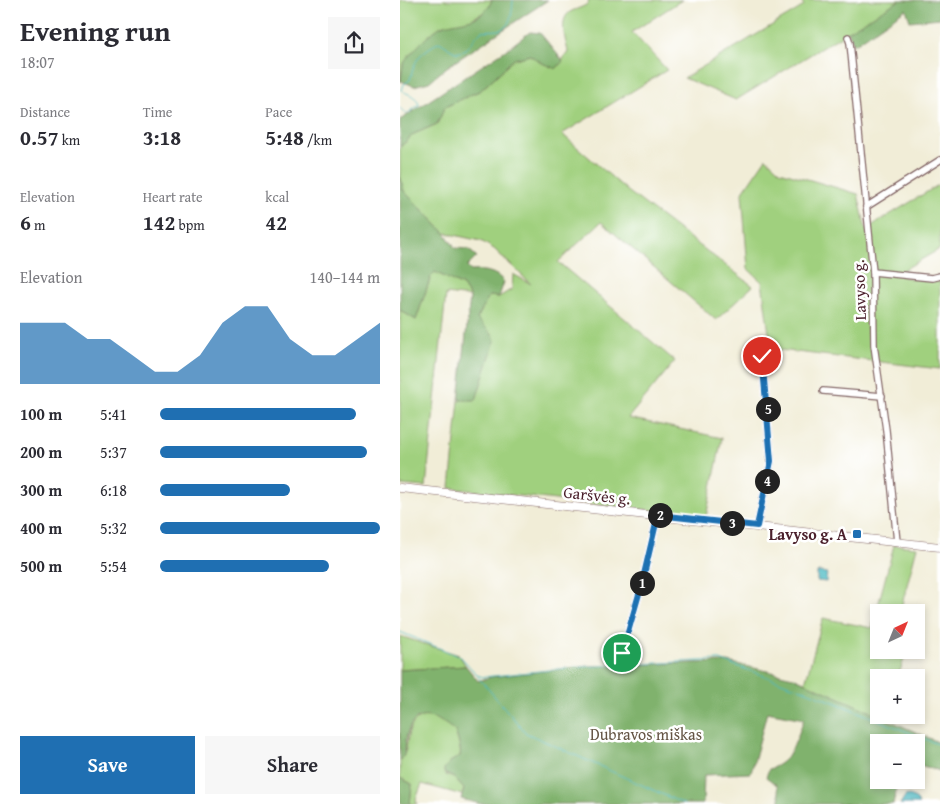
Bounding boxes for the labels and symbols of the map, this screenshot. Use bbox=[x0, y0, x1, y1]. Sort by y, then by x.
street label: Lavyso g. bbox=[846, 259, 872, 321]
pin bbox=[741, 335, 783, 377]
pin: 5 bbox=[756, 396, 780, 422]
pin: 4 bbox=[754, 468, 780, 494]
street label: Garšvės g. bbox=[562, 480, 632, 510]
pin: 2 bbox=[648, 502, 672, 528]
pin: 3 bbox=[720, 510, 744, 536]
place label: Lavyso g. A bbox=[769, 522, 848, 546]
marker: Lavyso g. A bbox=[851, 528, 863, 540]
pin: 1 bbox=[630, 570, 654, 596]
north arrow bbox=[870, 604, 925, 659]
pin bbox=[601, 632, 643, 674]
park label: Dubravos miškas bbox=[590, 722, 702, 746]

